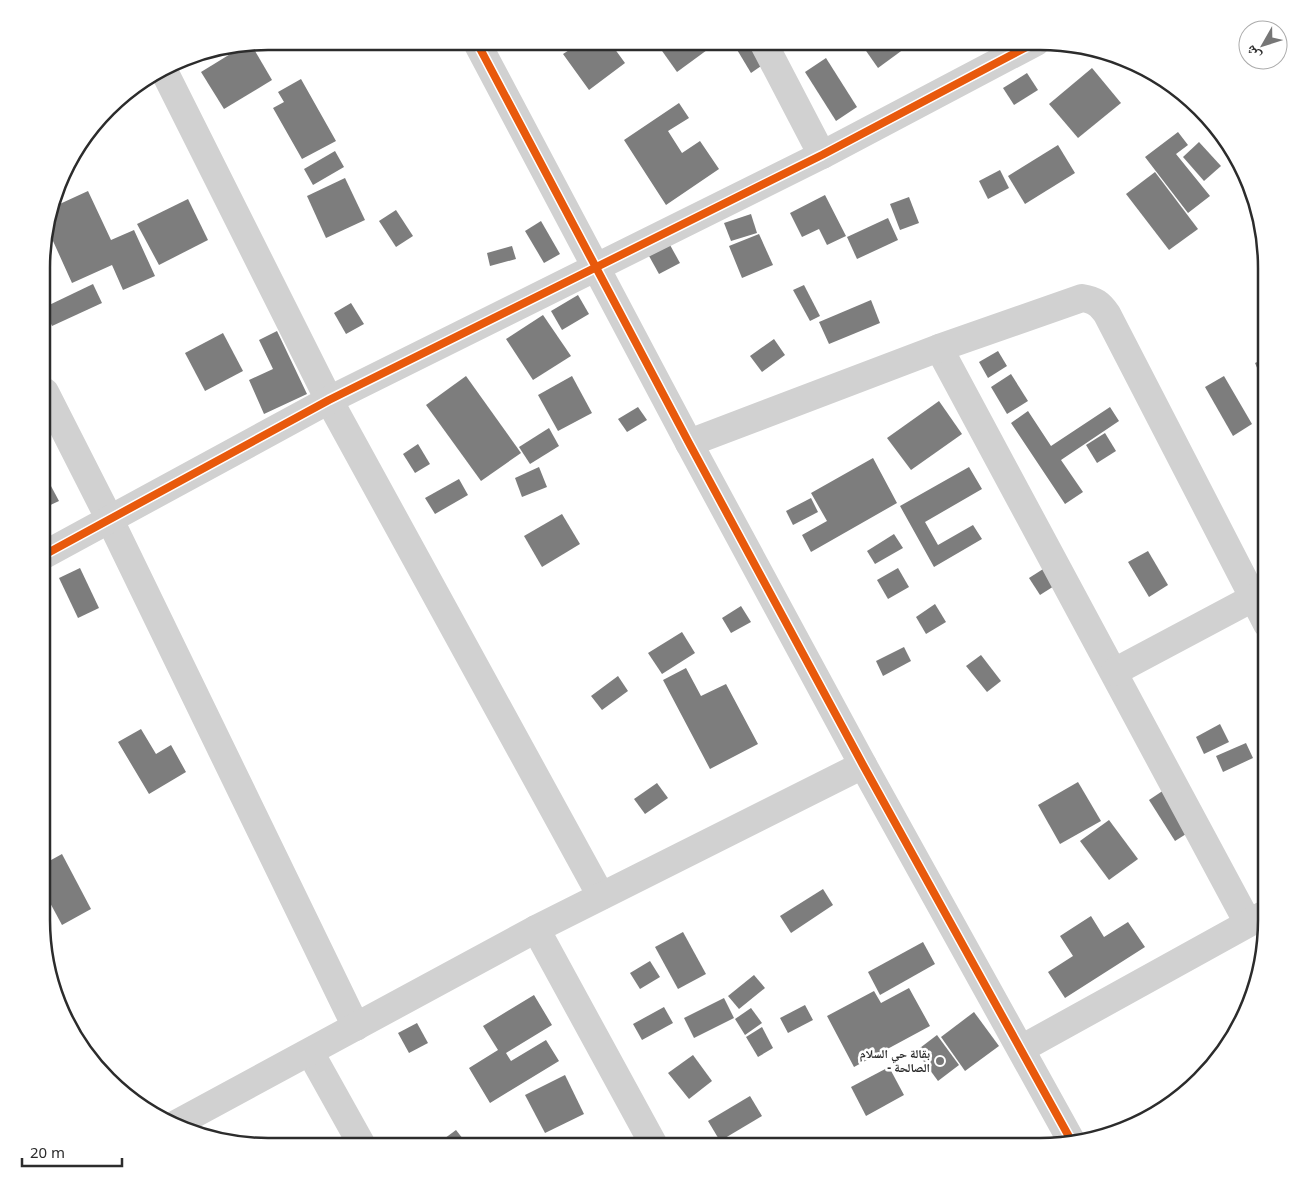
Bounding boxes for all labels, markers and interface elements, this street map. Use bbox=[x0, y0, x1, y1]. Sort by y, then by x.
north arrow bbox=[1238, 20, 1288, 70]
text: ش bbox=[1240, 42, 1265, 65]
place label: بقالة حي السلام - الصالحة bbox=[860, 1045, 930, 1076]
marker: بقالة حي السلام - الصالحة bbox=[934, 1055, 946, 1067]
scale bar bbox=[22, 1136, 122, 1168]
text: 20 m bbox=[30, 1142, 65, 1162]

